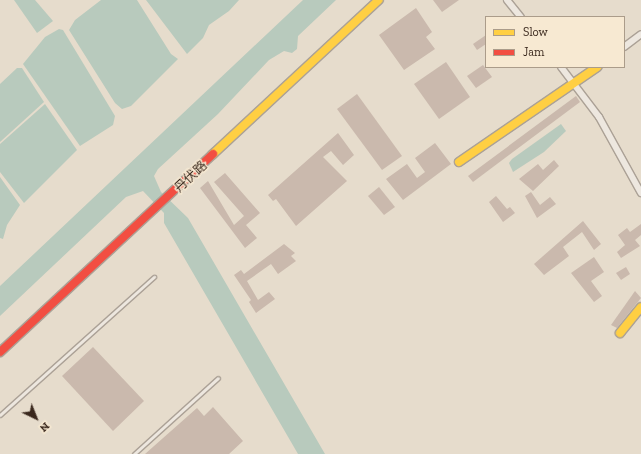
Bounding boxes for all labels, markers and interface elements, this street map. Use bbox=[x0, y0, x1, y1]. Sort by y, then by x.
legend bbox=[485, 16, 625, 68]
text: Slow bbox=[523, 25, 548, 39]
text: Jam bbox=[523, 45, 544, 59]
street label: 丹伏路 bbox=[171, 158, 211, 196]
north arrow bbox=[16, 398, 56, 438]
text: N bbox=[37, 420, 52, 435]

